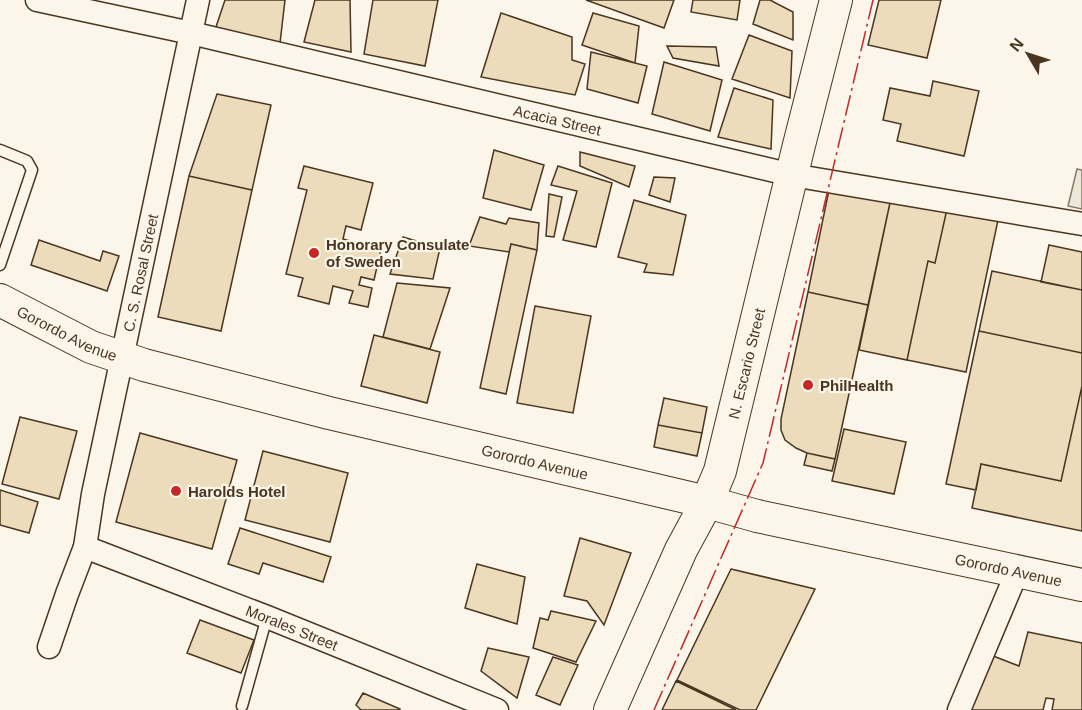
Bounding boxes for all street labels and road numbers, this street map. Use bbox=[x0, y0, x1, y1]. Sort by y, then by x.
street label: Acacia Street bbox=[512, 101, 604, 138]
street label: C. S. Rosal Street bbox=[119, 212, 161, 333]
street label: Gorordo Avenue bbox=[14, 302, 119, 364]
street label: N. Escario Street bbox=[724, 305, 768, 420]
street label: Gorordo Avenue bbox=[480, 441, 590, 482]
street label: Gorordo Avenue bbox=[954, 550, 1064, 589]
street label: Morales Street bbox=[244, 601, 341, 654]

